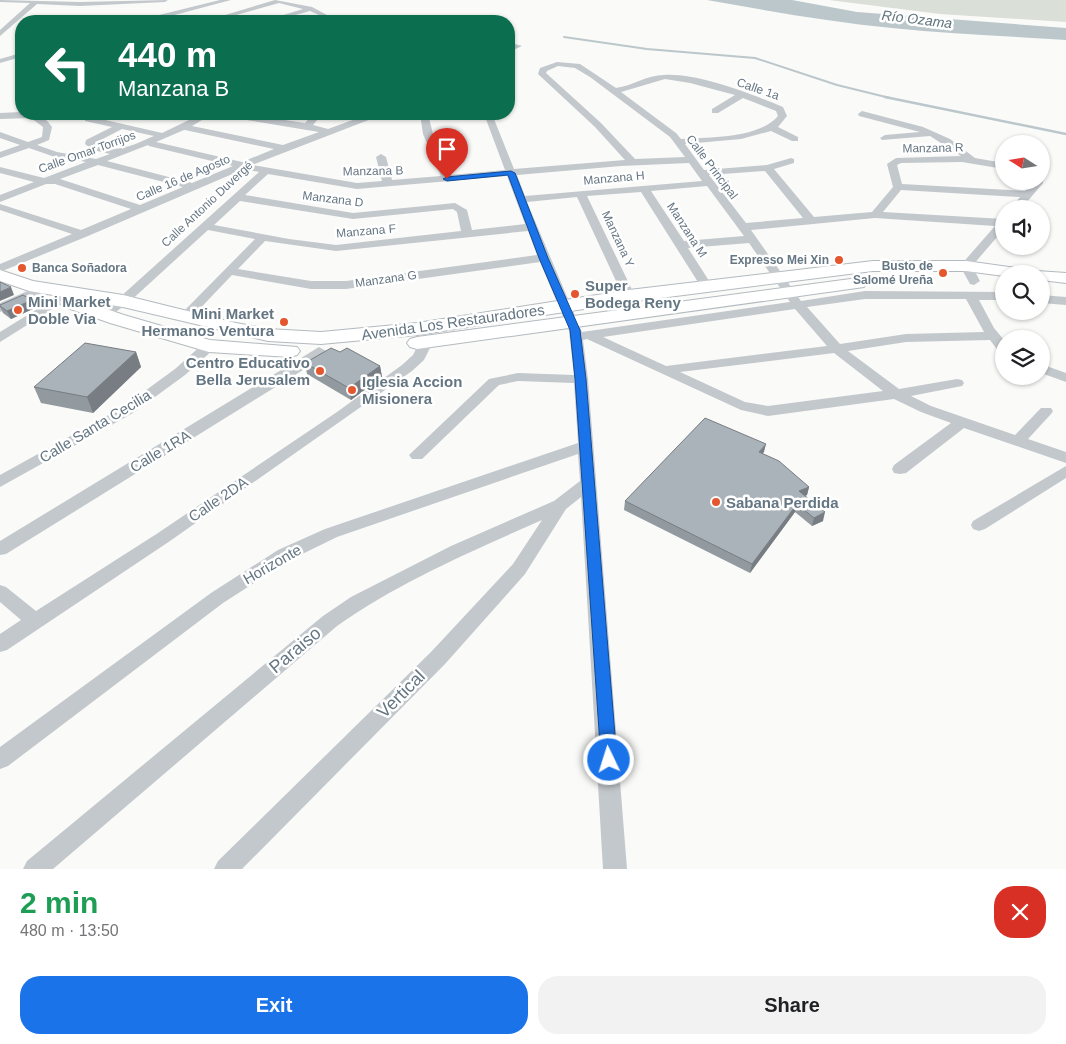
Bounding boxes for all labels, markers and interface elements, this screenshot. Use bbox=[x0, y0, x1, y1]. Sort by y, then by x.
water label: Río Ozama bbox=[881, 7, 953, 31]
icon: left bbox=[35, 35, 100, 100]
text: 440 m bbox=[118, 35, 217, 74]
street label: Calle 1a bbox=[735, 75, 781, 103]
text: Manzana B bbox=[118, 76, 229, 101]
street label: Calle Omar Torrijos bbox=[36, 128, 138, 176]
pin bbox=[426, 128, 468, 179]
street label: Calle Principal bbox=[683, 132, 741, 202]
icon: arrive bbox=[433, 135, 461, 163]
north arrow bbox=[995, 135, 1050, 190]
map controls bbox=[995, 135, 1050, 385]
street label: Manzana R bbox=[902, 140, 964, 156]
street label: Calle 16 de Agosto bbox=[134, 152, 232, 204]
street label: Calle Antonio Duvergé bbox=[159, 158, 256, 250]
street label: Manzana B bbox=[343, 163, 403, 179]
street label: Manzana H bbox=[583, 168, 645, 188]
street label: Manzana D bbox=[302, 188, 365, 210]
street label: Manzana M bbox=[664, 200, 710, 260]
button: sound bbox=[995, 200, 1050, 255]
street label: Manzana Y bbox=[599, 209, 637, 269]
street label: Manzana F bbox=[335, 221, 397, 241]
place label: Expresso Mei Xin bbox=[730, 253, 829, 267]
marker: Expresso Mei Xin bbox=[833, 254, 845, 266]
place label: Busto de Salomé Ureña bbox=[853, 259, 933, 287]
place label: Banca Soñadora bbox=[32, 261, 127, 275]
marker: Banca Soñadora bbox=[16, 262, 28, 274]
button: search bbox=[995, 265, 1050, 320]
marker: Busto de Salomé Ureña bbox=[937, 267, 949, 279]
street label: Manzana G bbox=[354, 268, 418, 290]
place label: Super Bodega Reny bbox=[585, 277, 682, 311]
marker: Super Bodega Reny bbox=[569, 288, 581, 300]
place label: Mini Market Doble Via bbox=[28, 293, 111, 327]
street label: Avenida Los Restauradores bbox=[360, 301, 546, 343]
marker: Mini Market Doble Via bbox=[12, 304, 24, 316]
place label: Mini Market Hermanos Ventura bbox=[141, 305, 275, 339]
marker: Mini Market Hermanos Ventura bbox=[278, 316, 290, 328]
button: layers bbox=[995, 330, 1050, 385]
place label: Centro Educativo Bella Jerusalem bbox=[186, 354, 310, 388]
marker: Centro Educativo Bella Jerusalem bbox=[314, 365, 326, 377]
place label: Iglesia Accion Misionera bbox=[362, 373, 462, 407]
marker: Iglesia Accion Misionera bbox=[346, 384, 358, 396]
street label: Calle Santa Cecilia bbox=[36, 386, 154, 466]
street label: Calle 1RA bbox=[127, 426, 193, 476]
street label: Calle 2DA bbox=[185, 473, 251, 525]
place label: Sabana Perdida bbox=[726, 494, 839, 511]
marker: Sabana Perdida bbox=[710, 496, 722, 508]
street label: Horizonte bbox=[240, 541, 304, 587]
street label: Paraiso bbox=[265, 623, 325, 677]
street label: Vertical bbox=[373, 666, 429, 722]
position arrow bbox=[582, 733, 634, 785]
text: 2 min bbox=[20, 886, 98, 919]
button: close bbox=[994, 886, 1046, 938]
text: 480 m · 13:50 bbox=[20, 922, 119, 939]
button: Exit bbox=[20, 976, 528, 1034]
button: Share bbox=[538, 976, 1046, 1034]

